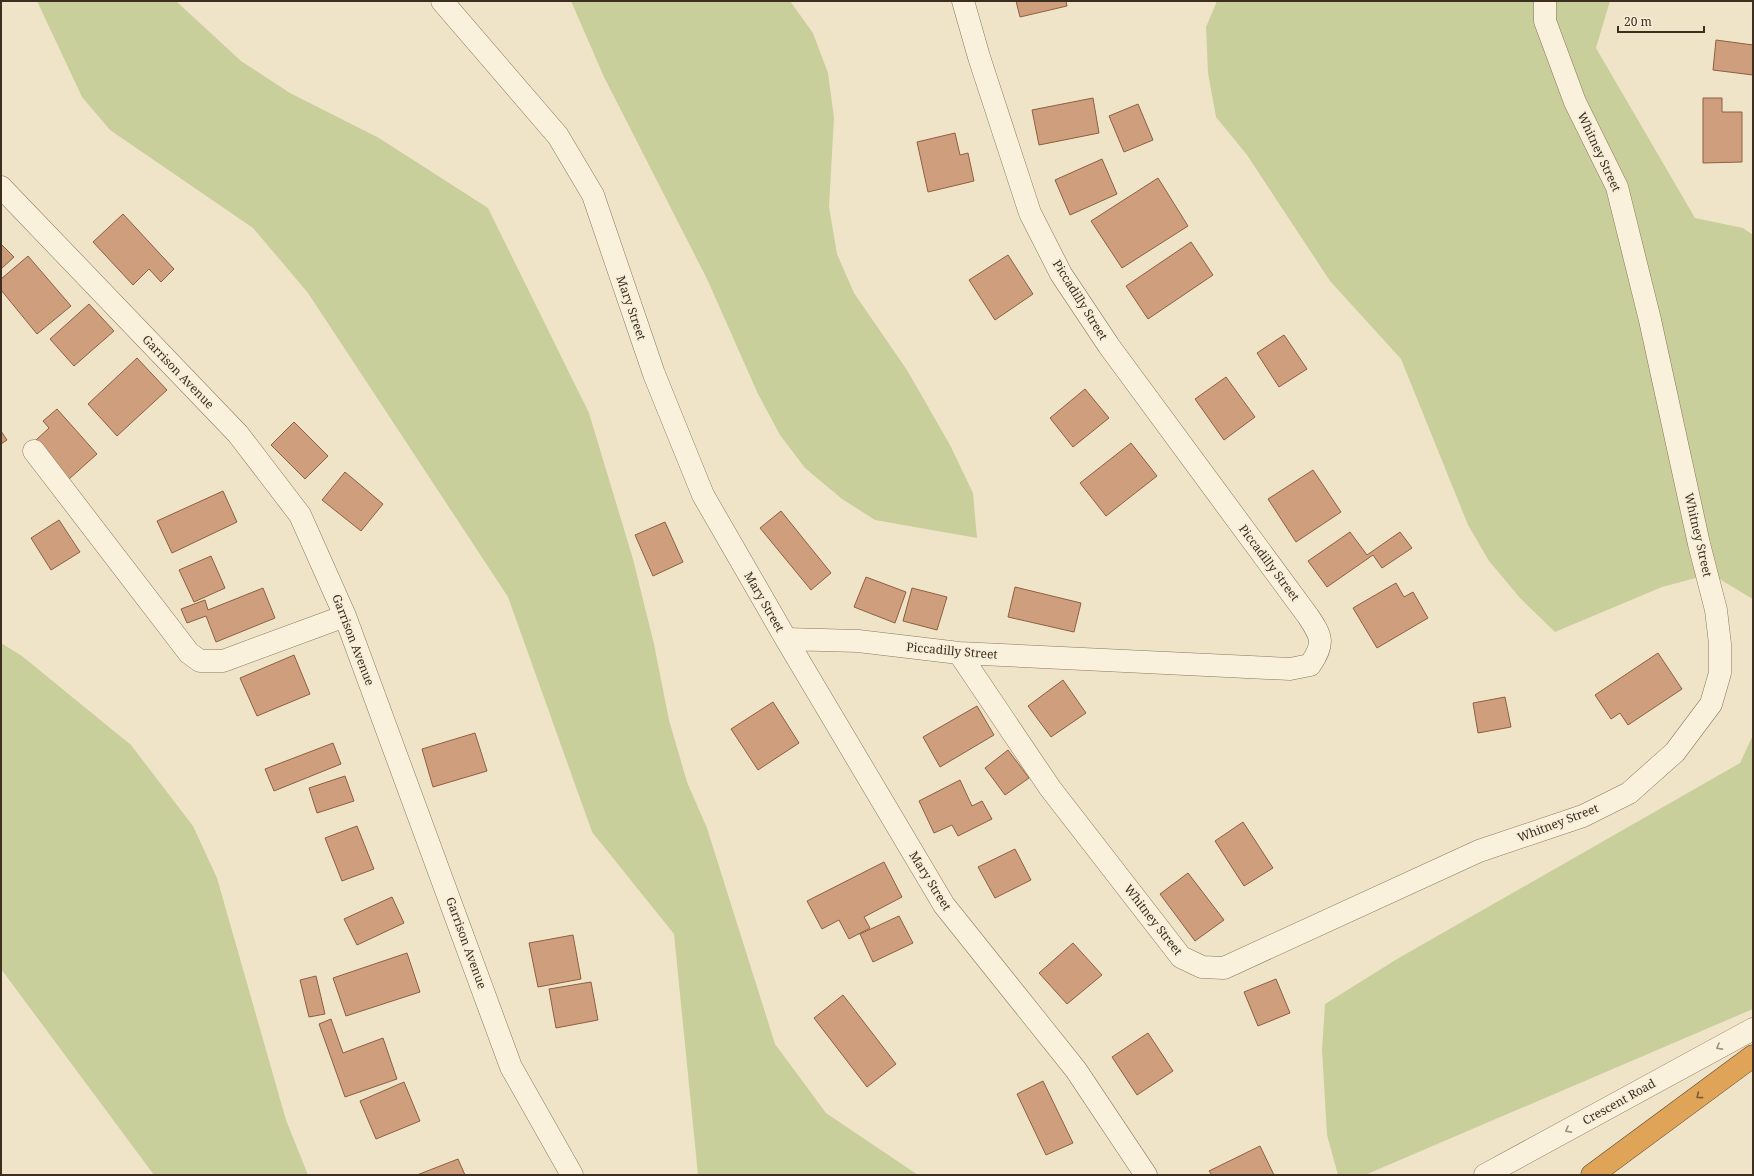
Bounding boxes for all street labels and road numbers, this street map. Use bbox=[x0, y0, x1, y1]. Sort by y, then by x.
street label: Whitney Street bbox=[1574, 109, 1625, 194]
street label: Piccadilly Street bbox=[1049, 256, 1112, 343]
street label: Mary Street bbox=[613, 273, 650, 342]
street label: Garrison Avenue bbox=[139, 331, 218, 412]
street label: Whitney Street bbox=[1681, 491, 1716, 579]
street label: Piccadilly Street bbox=[1235, 521, 1304, 604]
street label: Mary Street bbox=[740, 568, 789, 635]
street label: Garrison Avenue bbox=[328, 592, 379, 688]
street label: Piccadilly Street bbox=[906, 638, 998, 663]
street label: Whitney Street bbox=[1515, 799, 1601, 846]
street label: Mary Street bbox=[905, 848, 955, 914]
street label: Whitney Street bbox=[1120, 881, 1186, 959]
street label: Garrison Avenue bbox=[442, 895, 491, 991]
street label: Crescent Road bbox=[1579, 1074, 1659, 1129]

